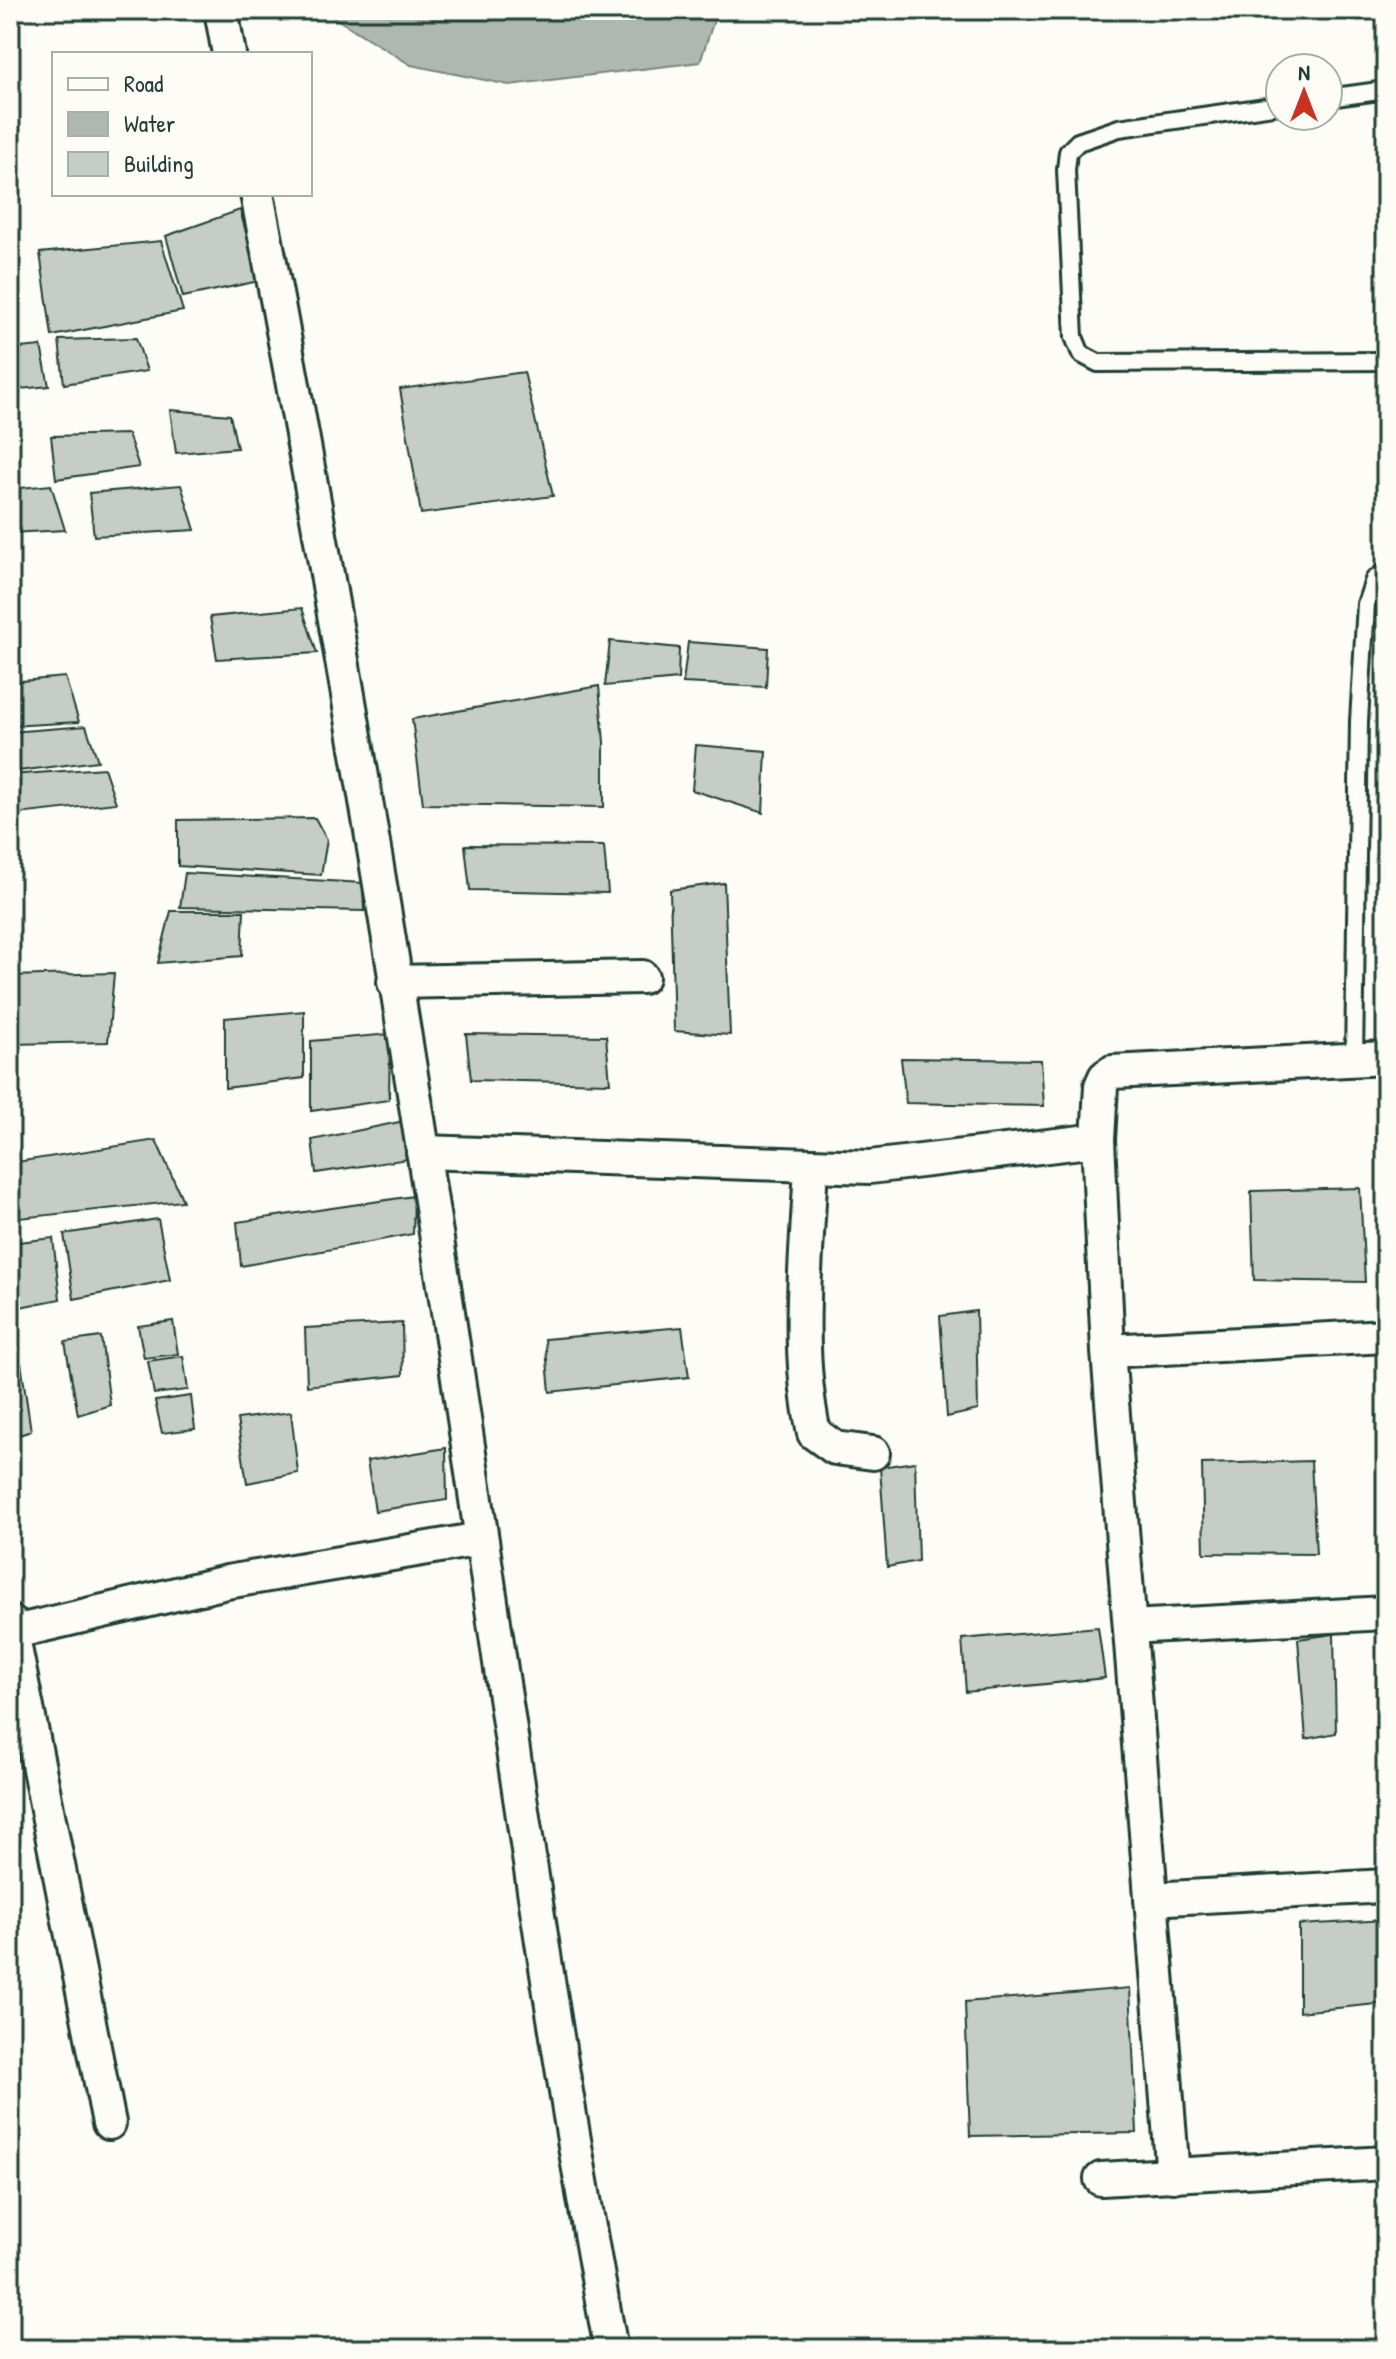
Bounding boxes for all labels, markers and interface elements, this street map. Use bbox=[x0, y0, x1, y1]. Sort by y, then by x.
legend bbox=[52, 52, 312, 196]
north arrow bbox=[1264, 52, 1344, 132]
text: N bbox=[1298, 57, 1310, 87]
text: Road bbox=[124, 67, 163, 99]
text: Water bbox=[124, 107, 175, 139]
text: Building bbox=[124, 147, 194, 179]

